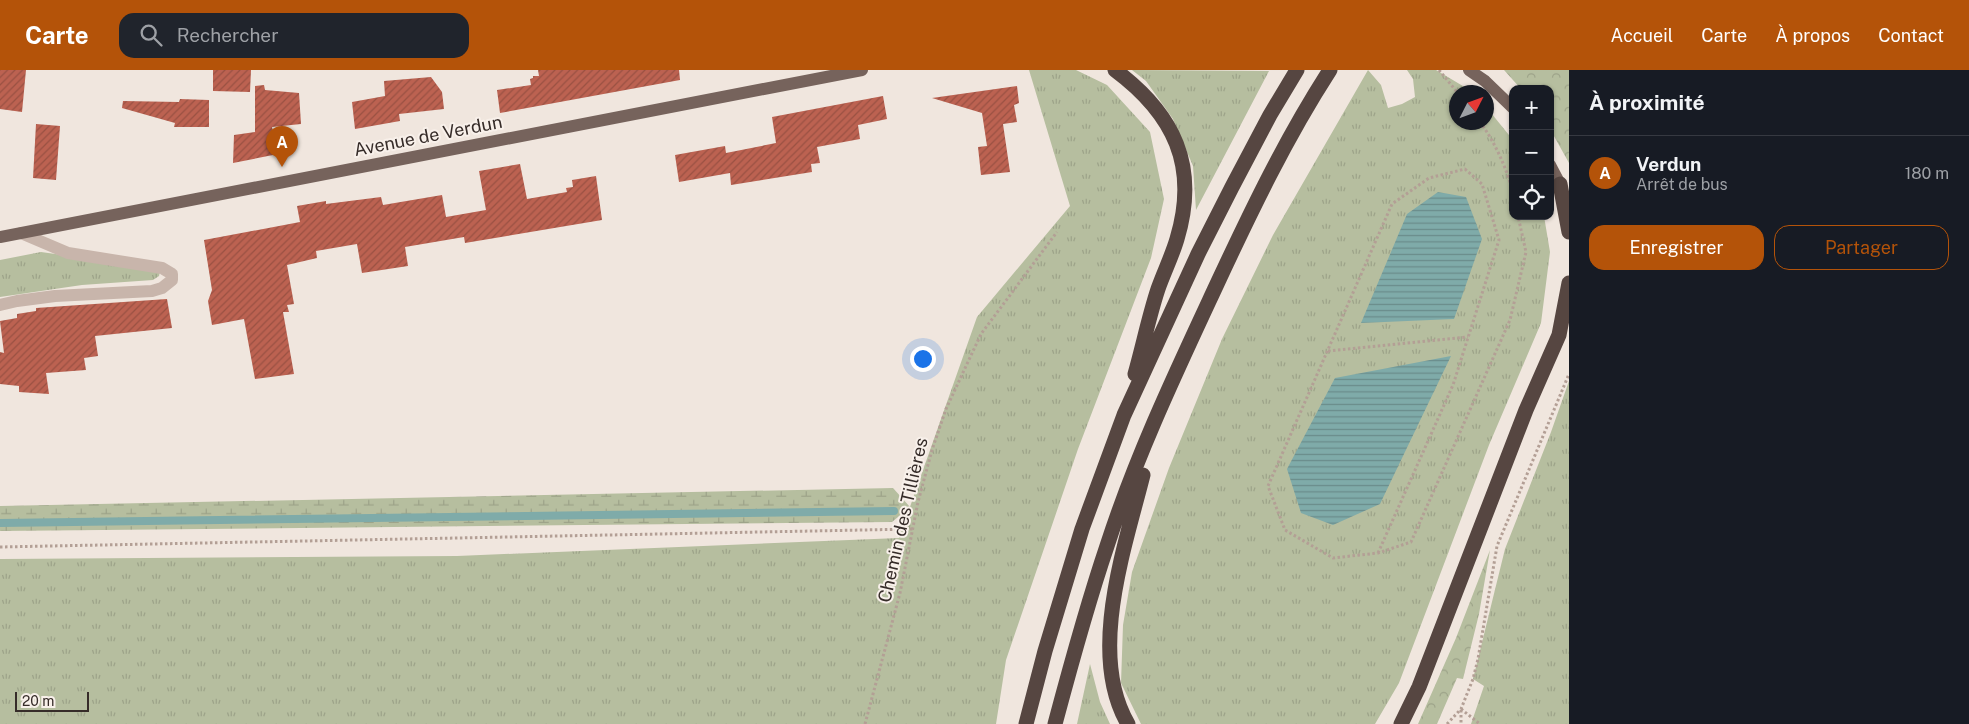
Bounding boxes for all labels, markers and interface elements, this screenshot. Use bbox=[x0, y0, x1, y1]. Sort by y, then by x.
search box bbox=[119, 13, 469, 58]
text: Carte bbox=[25, 21, 89, 49]
icon: search bbox=[137, 21, 165, 49]
text: Rechercher bbox=[177, 24, 279, 46]
text: Accueil bbox=[1611, 25, 1673, 46]
text: Carte bbox=[1701, 25, 1747, 46]
text: À propos bbox=[1775, 25, 1850, 46]
text: Contact bbox=[1878, 25, 1944, 46]
north arrow bbox=[1449, 85, 1494, 130]
map controls bbox=[1509, 85, 1554, 220]
button: + bbox=[1509, 85, 1554, 130]
text: À proximité bbox=[1589, 90, 1705, 115]
street label: Avenue de Verdun bbox=[352, 111, 504, 160]
pin: A bbox=[266, 126, 298, 167]
button: − bbox=[1509, 130, 1554, 175]
text: Verdun bbox=[1636, 153, 1701, 175]
text: A bbox=[1599, 164, 1611, 183]
text: 180 m bbox=[1905, 164, 1949, 183]
button: locate bbox=[1509, 175, 1554, 220]
text: Arrêt de bus bbox=[1636, 175, 1728, 194]
button: Enregistrer bbox=[1589, 225, 1764, 270]
button: Partager bbox=[1774, 225, 1949, 270]
your location bbox=[910, 346, 936, 372]
street label: Chemin des Tillières bbox=[873, 435, 932, 604]
scale bar bbox=[15, 689, 89, 712]
text: 20 m bbox=[22, 693, 54, 709]

